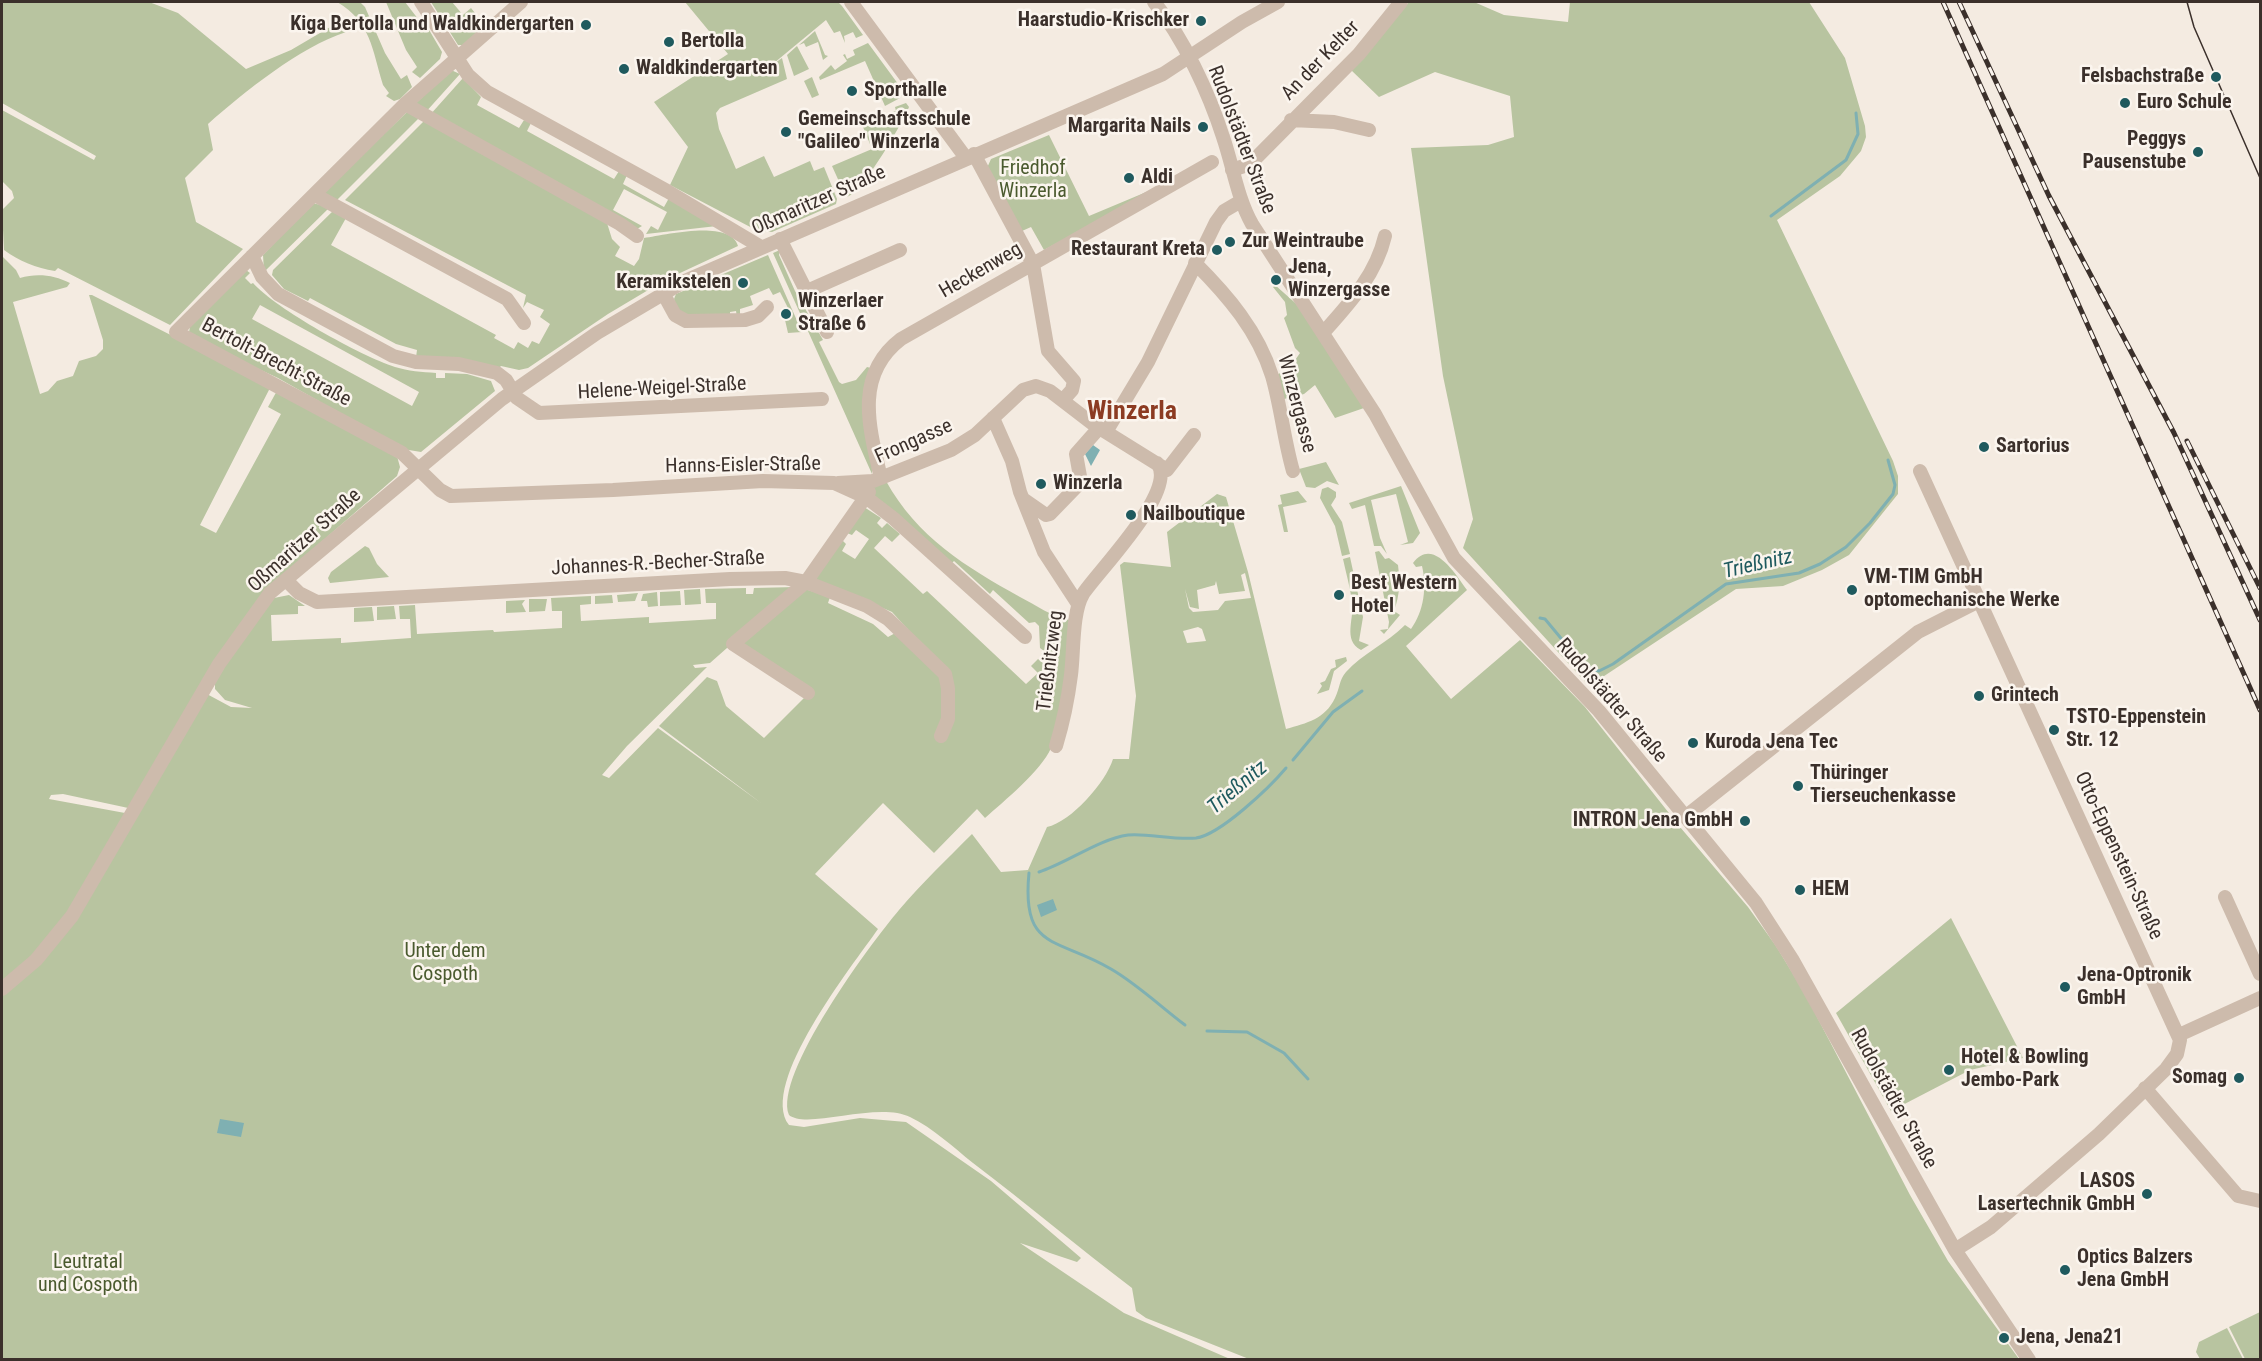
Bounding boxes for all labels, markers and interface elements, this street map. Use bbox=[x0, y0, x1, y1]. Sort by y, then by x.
place label: Haarstudio-Krischker bbox=[1018, 9, 1189, 33]
place label: Kiga Bertolla und Waldkindergarten bbox=[290, 13, 574, 37]
marker: Haarstudio-Krischker bbox=[1194, 14, 1208, 28]
street label: An der Kelter bbox=[1277, 16, 1365, 106]
marker: Kiga Bertolla und Waldkindergarten bbox=[579, 18, 593, 32]
place label: Bertolla bbox=[681, 30, 744, 54]
marker: Bertolla bbox=[662, 35, 676, 49]
place label: Waldkindergarten bbox=[636, 57, 778, 81]
marker: Waldkindergarten bbox=[617, 62, 631, 76]
street label: Rudolstädter Straße bbox=[1202, 63, 1280, 217]
place label: Felsbachstraße bbox=[2081, 65, 2204, 89]
marker: Felsbachstraße bbox=[2209, 70, 2223, 84]
place label: Sporthalle bbox=[864, 79, 947, 103]
marker: Sporthalle bbox=[845, 84, 859, 98]
place label: Euro Schule bbox=[2137, 91, 2232, 115]
marker: Euro Schule bbox=[2118, 96, 2132, 110]
place label: Gemeinschaftsschule "Galileo" Winzerla bbox=[798, 108, 970, 155]
place label: Margarita Nails bbox=[1068, 115, 1191, 139]
marker: Margarita Nails bbox=[1196, 120, 1210, 134]
marker: Gemeinschaftsschule "Galileo" Winzerla bbox=[779, 125, 793, 139]
place label: Peggys Pausenstube bbox=[2082, 128, 2186, 175]
marker: Peggys Pausenstube bbox=[2191, 145, 2205, 159]
park label: Friedhof Winzerla bbox=[999, 157, 1067, 204]
street label: Oßmaritzer Straße bbox=[748, 161, 890, 241]
place label: Aldi bbox=[1141, 166, 1173, 190]
marker: Aldi bbox=[1122, 171, 1136, 185]
place label: Zur Weintraube bbox=[1242, 230, 1364, 254]
marker: Zur Weintraube bbox=[1223, 235, 1237, 249]
street label: Heckenweg bbox=[936, 238, 1026, 304]
place label: Restaurant Kreta bbox=[1071, 238, 1205, 262]
marker: Restaurant Kreta bbox=[1210, 243, 1224, 257]
place label: Jena, Winzergasse bbox=[1288, 256, 1390, 303]
place label: Keramikstelen bbox=[616, 271, 731, 295]
marker: Jena, Winzergasse bbox=[1269, 273, 1283, 287]
marker: Keramikstelen bbox=[736, 276, 750, 290]
place label: Winzerlaer Straße 6 bbox=[798, 290, 884, 337]
marker: Winzerlaer Straße 6 bbox=[779, 307, 793, 321]
street label: Bertolt-Brecht-Straße bbox=[197, 314, 355, 412]
street label: Winzergasse bbox=[1271, 352, 1321, 456]
street label: Helene-Weigel-Straße bbox=[577, 373, 747, 405]
district label: Winzerla bbox=[1087, 396, 1177, 428]
street label: Frongasse bbox=[872, 414, 956, 470]
place label: Sartorius bbox=[1996, 435, 2070, 459]
marker: Sartorius bbox=[1977, 440, 1991, 454]
street label: Hanns-Eisler-Straße bbox=[665, 453, 821, 479]
place label: Winzerla bbox=[1053, 472, 1122, 496]
marker: Winzerla bbox=[1034, 477, 1048, 491]
street label: Oßmaritzer Straße bbox=[244, 484, 366, 598]
place label: Nailboutique bbox=[1143, 503, 1245, 527]
marker: Nailboutique bbox=[1124, 508, 1138, 522]
water label: Trießnitz bbox=[1721, 545, 1795, 585]
street label: Johannes-R.-Becher-Straße bbox=[551, 546, 765, 582]
place label: VM-TIM GmbH optomechanische Werke bbox=[1864, 566, 2060, 613]
place label: Best Western Hotel bbox=[1351, 572, 1457, 619]
marker: VM-TIM GmbH optomechanische Werke bbox=[1845, 583, 1859, 597]
marker: Best Western Hotel bbox=[1332, 588, 1346, 602]
street label: Trießnitzweg bbox=[1033, 609, 1069, 713]
street label: Rudolstädter Straße bbox=[1551, 634, 1671, 768]
place label: Grintech bbox=[1991, 684, 2059, 708]
marker: Grintech bbox=[1972, 689, 1986, 703]
place label: TSTO-Eppenstein Str. 12 bbox=[2066, 706, 2206, 753]
marker: TSTO-Eppenstein Str. 12 bbox=[2047, 723, 2061, 737]
place label: Kuroda Jena Tec bbox=[1705, 731, 1838, 755]
marker: Kuroda Jena Tec bbox=[1686, 736, 1700, 750]
water label: Trießnitz bbox=[1203, 756, 1273, 820]
place label: Thüringer Tierseuchenkasse bbox=[1810, 762, 1956, 809]
street label: Otto-Eppenstein-Straße bbox=[2069, 768, 2167, 944]
marker: Thüringer Tierseuchenkasse bbox=[1791, 779, 1805, 793]
place label: INTRON Jena GmbH bbox=[1573, 809, 1733, 833]
marker: INTRON Jena GmbH bbox=[1738, 814, 1752, 828]
place label: HEM bbox=[1812, 878, 1849, 902]
marker: HEM bbox=[1793, 883, 1807, 897]
park label: Unter dem Cospoth bbox=[404, 940, 486, 987]
place label: Jena-Optronik GmbH bbox=[2077, 964, 2192, 1011]
marker: Jena-Optronik GmbH bbox=[2058, 980, 2072, 994]
street label: Rudolstädter Straße bbox=[1845, 1025, 1941, 1173]
place label: Hotel & Bowling Jembo-Park bbox=[1961, 1046, 2089, 1093]
marker: Hotel & Bowling Jembo-Park bbox=[1942, 1063, 1956, 1077]
place label: Somag bbox=[2172, 1066, 2227, 1090]
marker: Somag bbox=[2232, 1071, 2246, 1085]
place label: LASOS Lasertechnik GmbH bbox=[1978, 1170, 2135, 1217]
marker: LASOS Lasertechnik GmbH bbox=[2140, 1187, 2154, 1201]
place label: Optics Balzers Jena GmbH bbox=[2077, 1246, 2193, 1293]
park label: Leutratal und Cospoth bbox=[38, 1251, 138, 1298]
marker: Optics Balzers Jena GmbH bbox=[2058, 1263, 2072, 1277]
place label: Jena, Jena21 bbox=[2016, 1326, 2123, 1350]
marker: Jena, Jena21 bbox=[1997, 1331, 2011, 1345]

